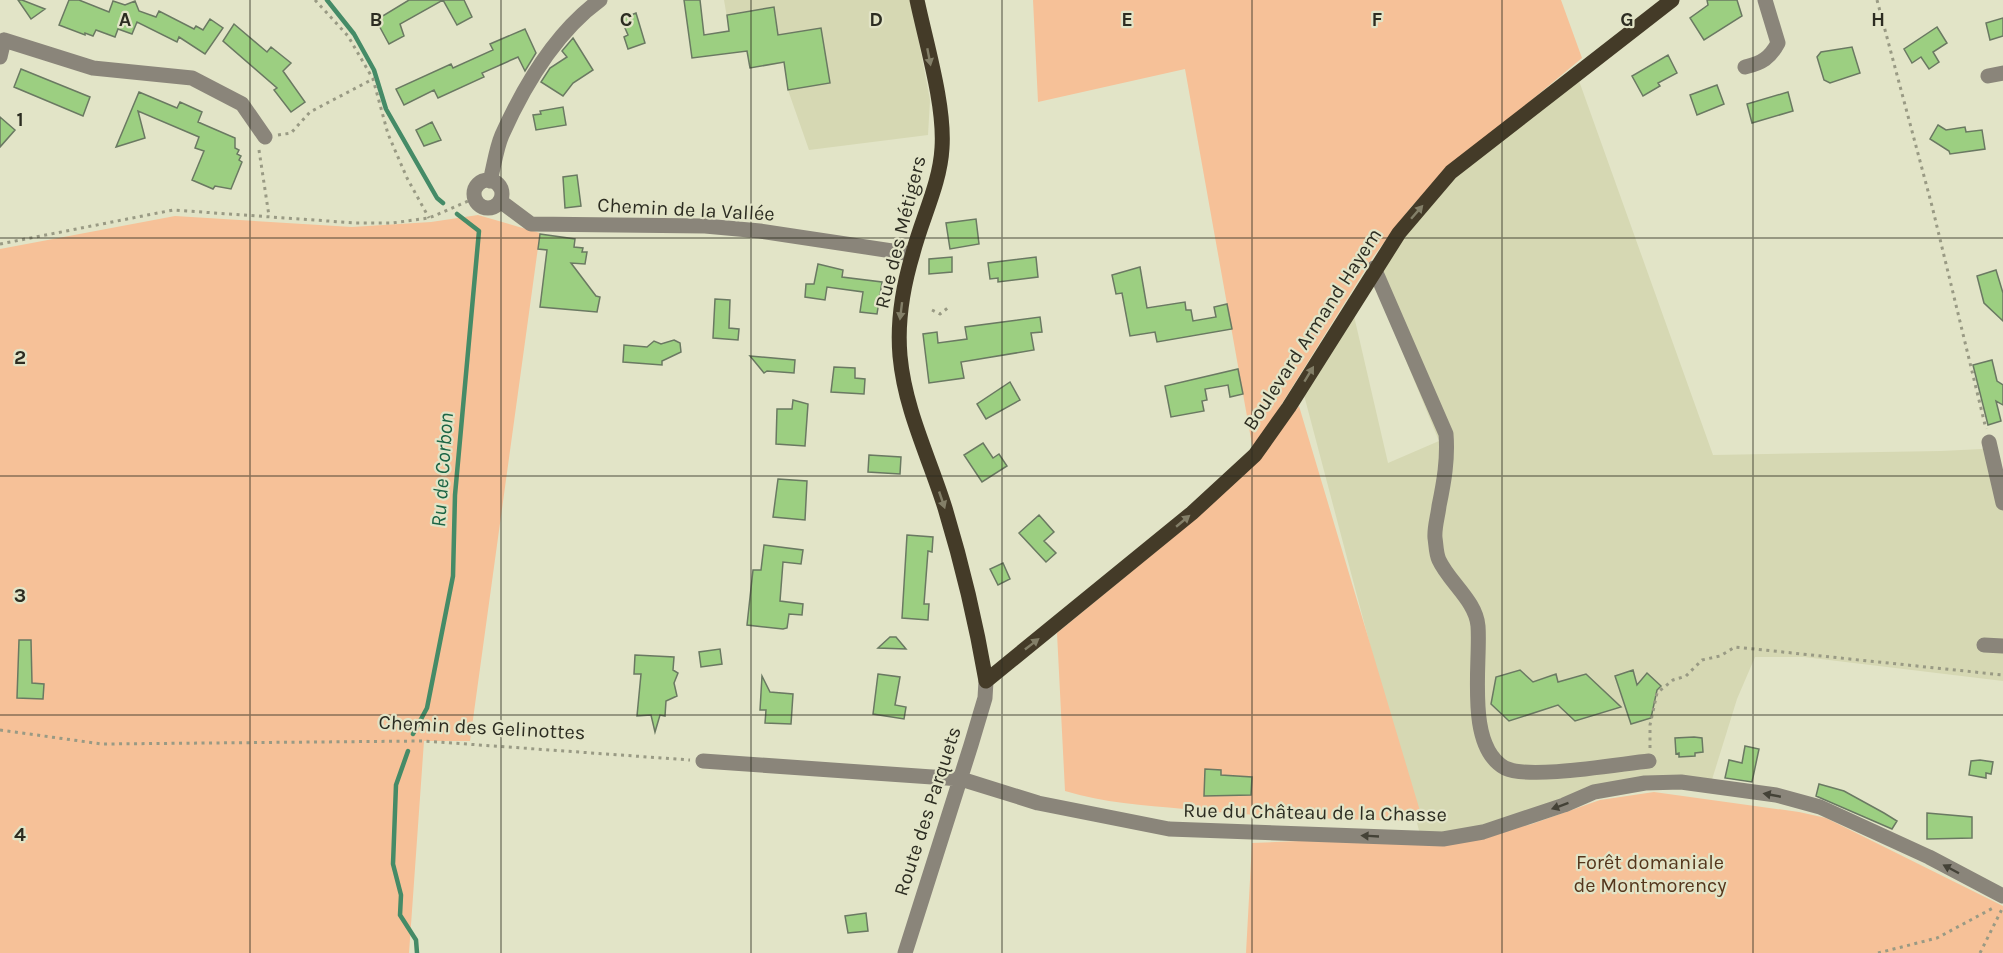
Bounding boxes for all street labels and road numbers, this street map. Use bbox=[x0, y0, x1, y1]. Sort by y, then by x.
street label: Rue des Métigers bbox=[870, 153, 931, 311]
street label: Chemin de la Vallée bbox=[597, 193, 775, 226]
street label: Boulevard Armand Hayem bbox=[1239, 224, 1386, 435]
street label: Chemin des Gelinottes bbox=[378, 711, 586, 744]
street label: Route des Parquets bbox=[889, 724, 966, 899]
street label: Rue du Château de la Chasse bbox=[1183, 799, 1447, 826]

